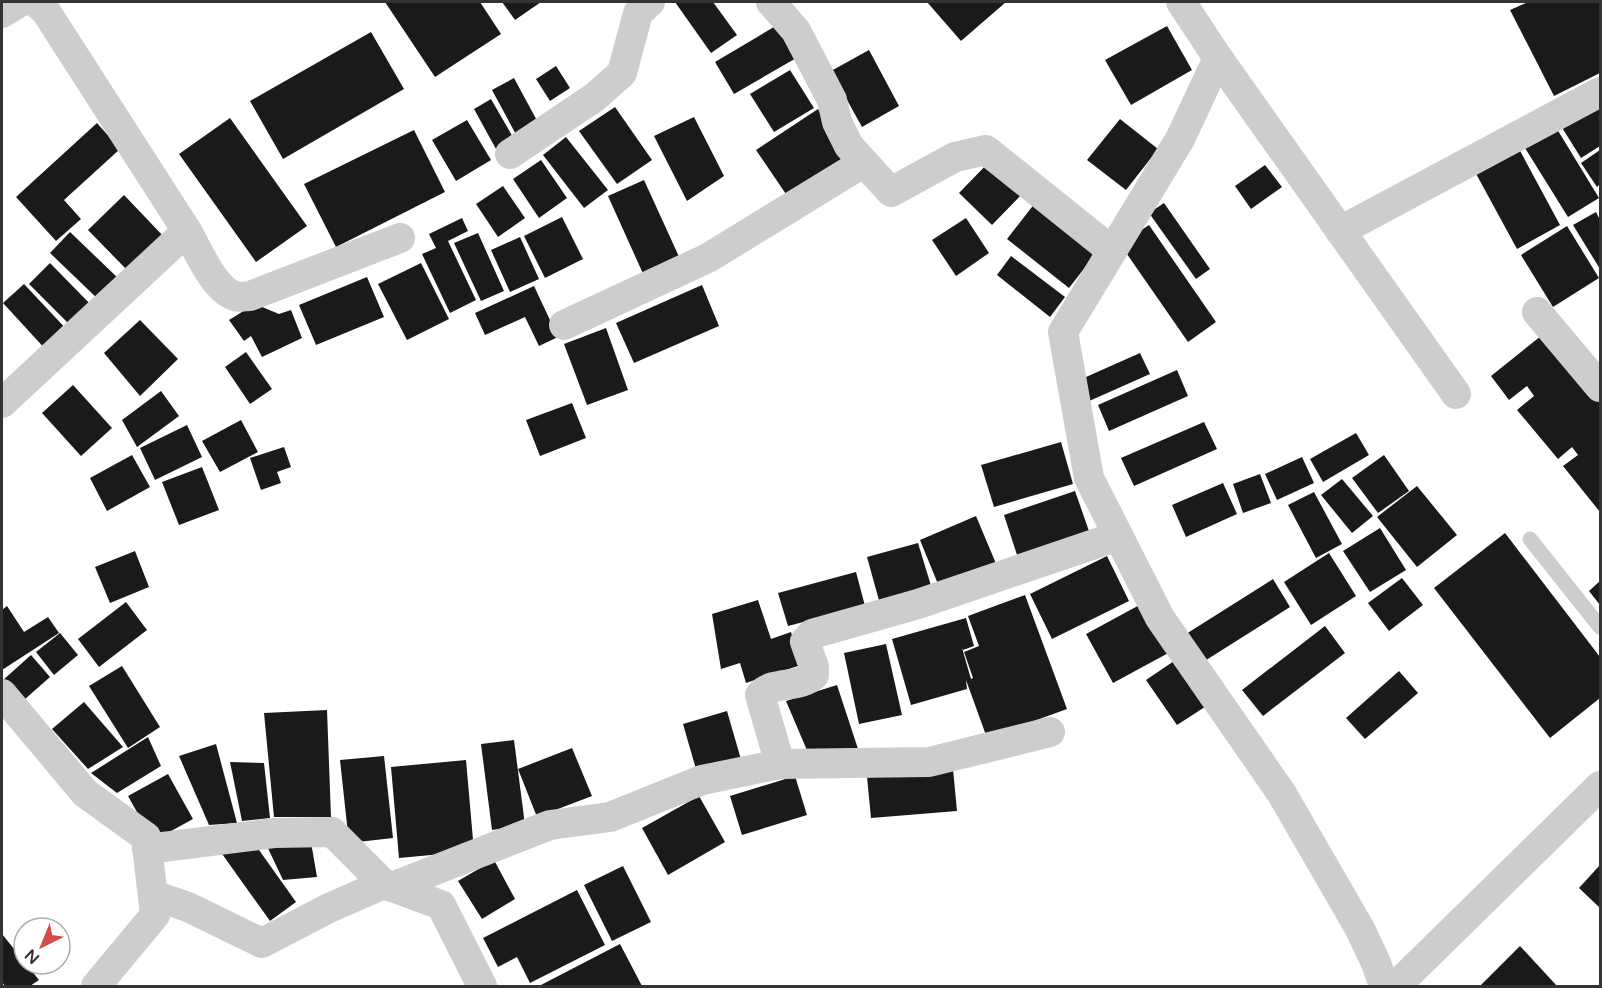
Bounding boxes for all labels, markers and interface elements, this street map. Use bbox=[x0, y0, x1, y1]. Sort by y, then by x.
north arrow bbox=[12, 916, 72, 976]
text: N bbox=[21, 945, 44, 968]

